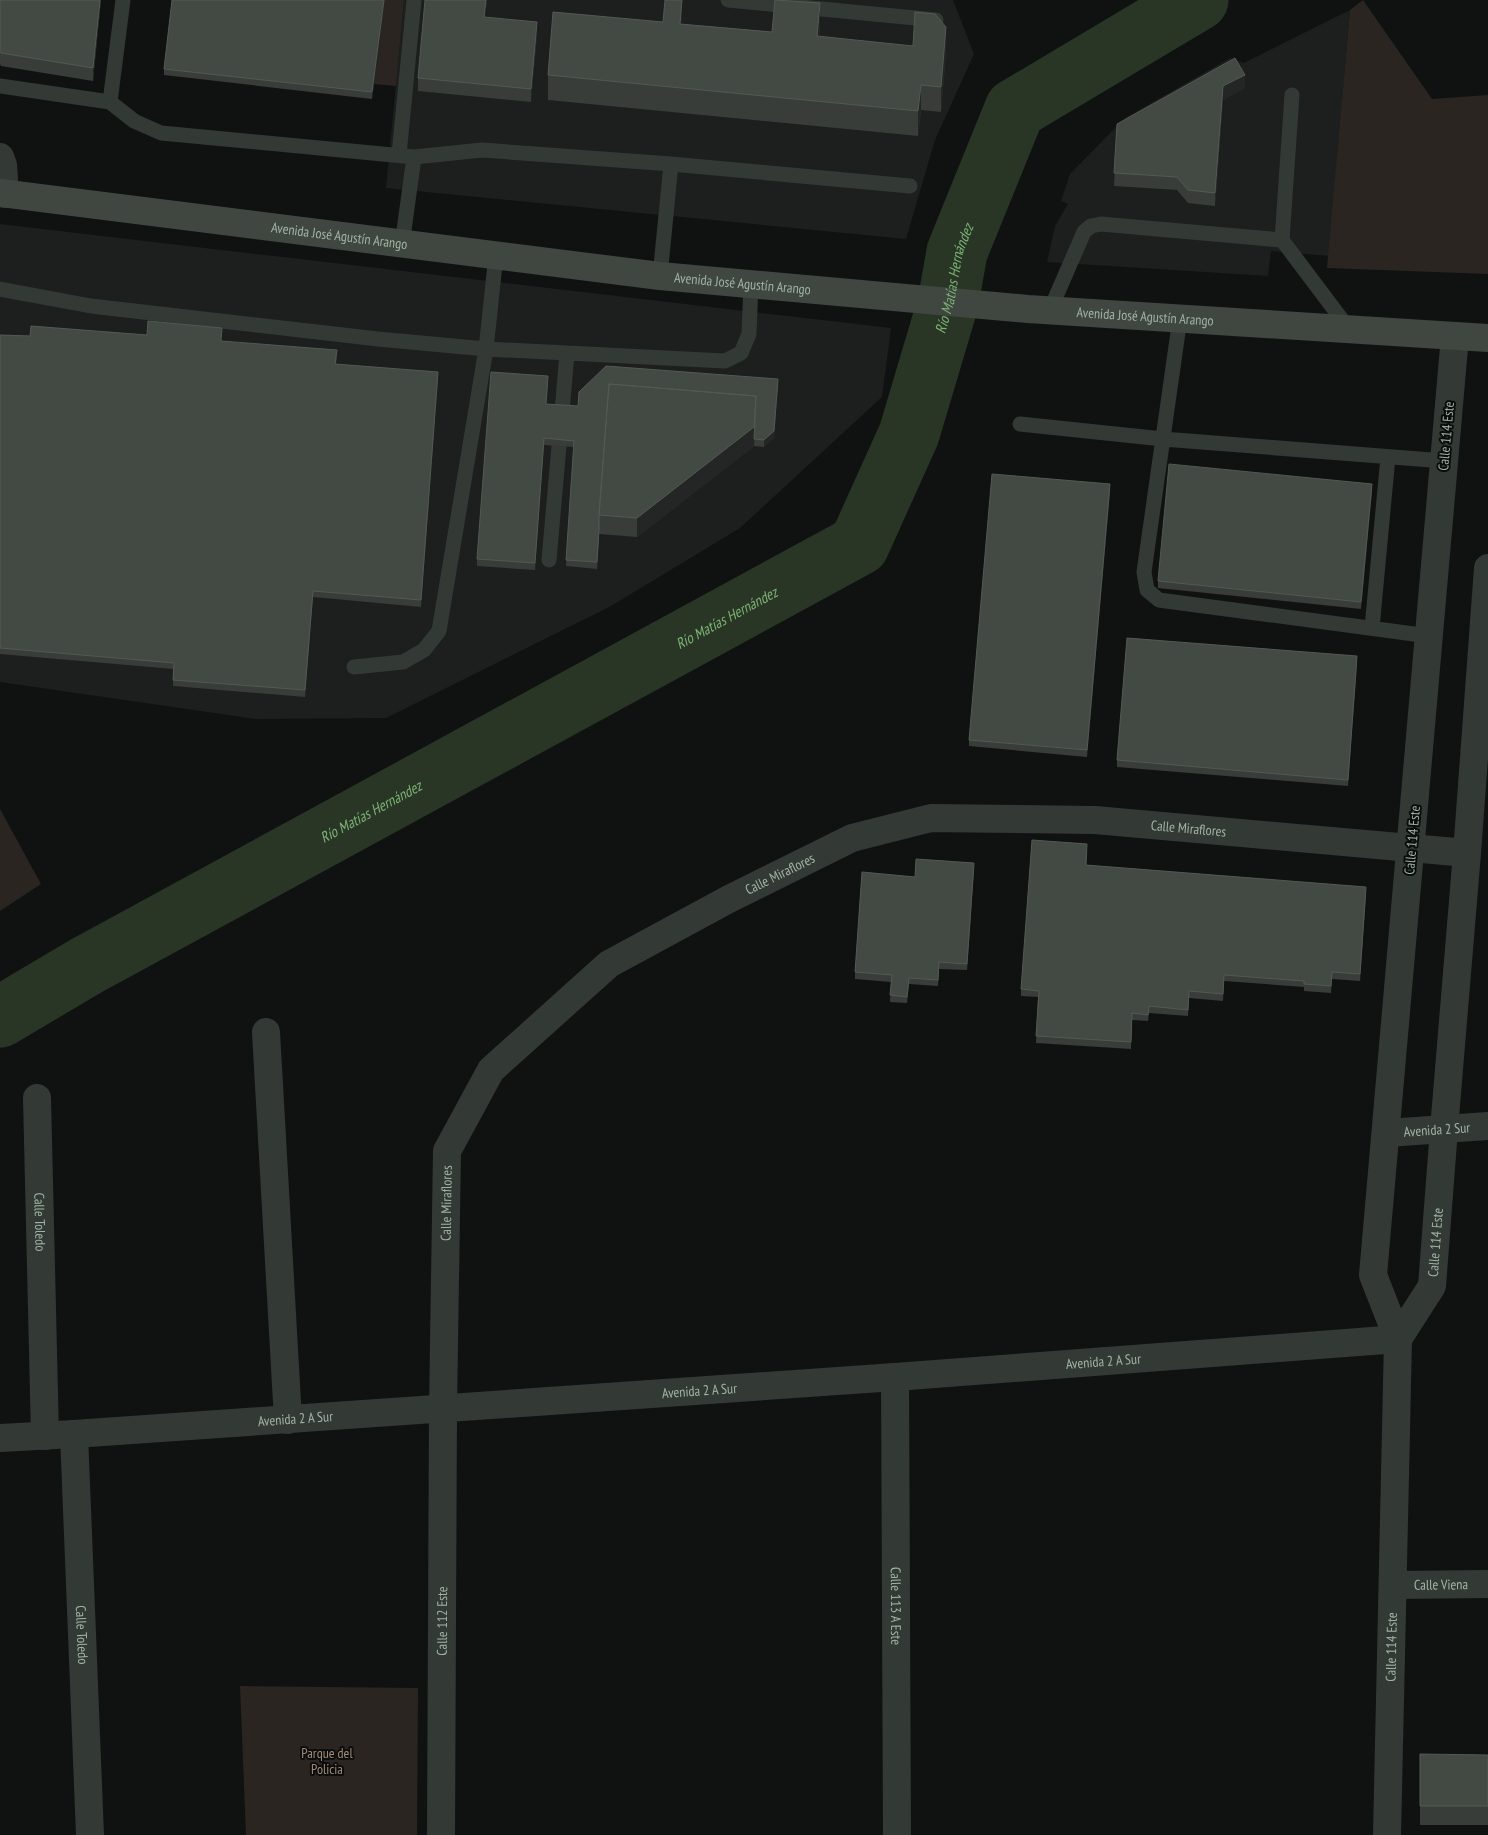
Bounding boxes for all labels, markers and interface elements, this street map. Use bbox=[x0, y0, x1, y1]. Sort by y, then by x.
street label: Avenida José Agustín Arango bbox=[270, 218, 409, 253]
water label: Río Matías Hernández bbox=[930, 219, 978, 336]
street label: Avenida José Agustín Arango bbox=[673, 268, 812, 298]
street label: Avenida José Agustín Arango bbox=[1076, 303, 1214, 330]
street label: Calle 114 Este bbox=[1434, 401, 1458, 471]
water label: Río Matías Hernández bbox=[672, 581, 782, 653]
water label: Río Matías Hernández bbox=[316, 775, 426, 846]
street label: Calle 114 Este bbox=[1400, 805, 1424, 875]
street label: Calle Miraflores bbox=[1150, 816, 1227, 841]
street label: Calle Miraflores bbox=[742, 849, 818, 899]
street label: Avenida 2 Sur bbox=[1403, 1118, 1471, 1141]
street label: Calle Miraflores bbox=[437, 1165, 456, 1241]
street label: Calle Toledo bbox=[30, 1192, 50, 1252]
street label: Calle 114 Este bbox=[1424, 1207, 1447, 1278]
street label: Avenida 2 A Sur bbox=[1065, 1349, 1142, 1373]
street label: Avenida 2 A Sur bbox=[661, 1379, 738, 1402]
street label: Avenida 2 A Sur bbox=[257, 1407, 334, 1430]
street label: Calle 113 A Este bbox=[887, 1567, 905, 1645]
street label: Calle Viena bbox=[1414, 1575, 1468, 1594]
street label: Calle 112 Este bbox=[433, 1586, 451, 1656]
street label: Calle Toledo bbox=[72, 1605, 92, 1665]
street label: Calle 114 Este bbox=[1381, 1612, 1401, 1682]
park label: Parque del Policia bbox=[301, 1744, 353, 1778]

